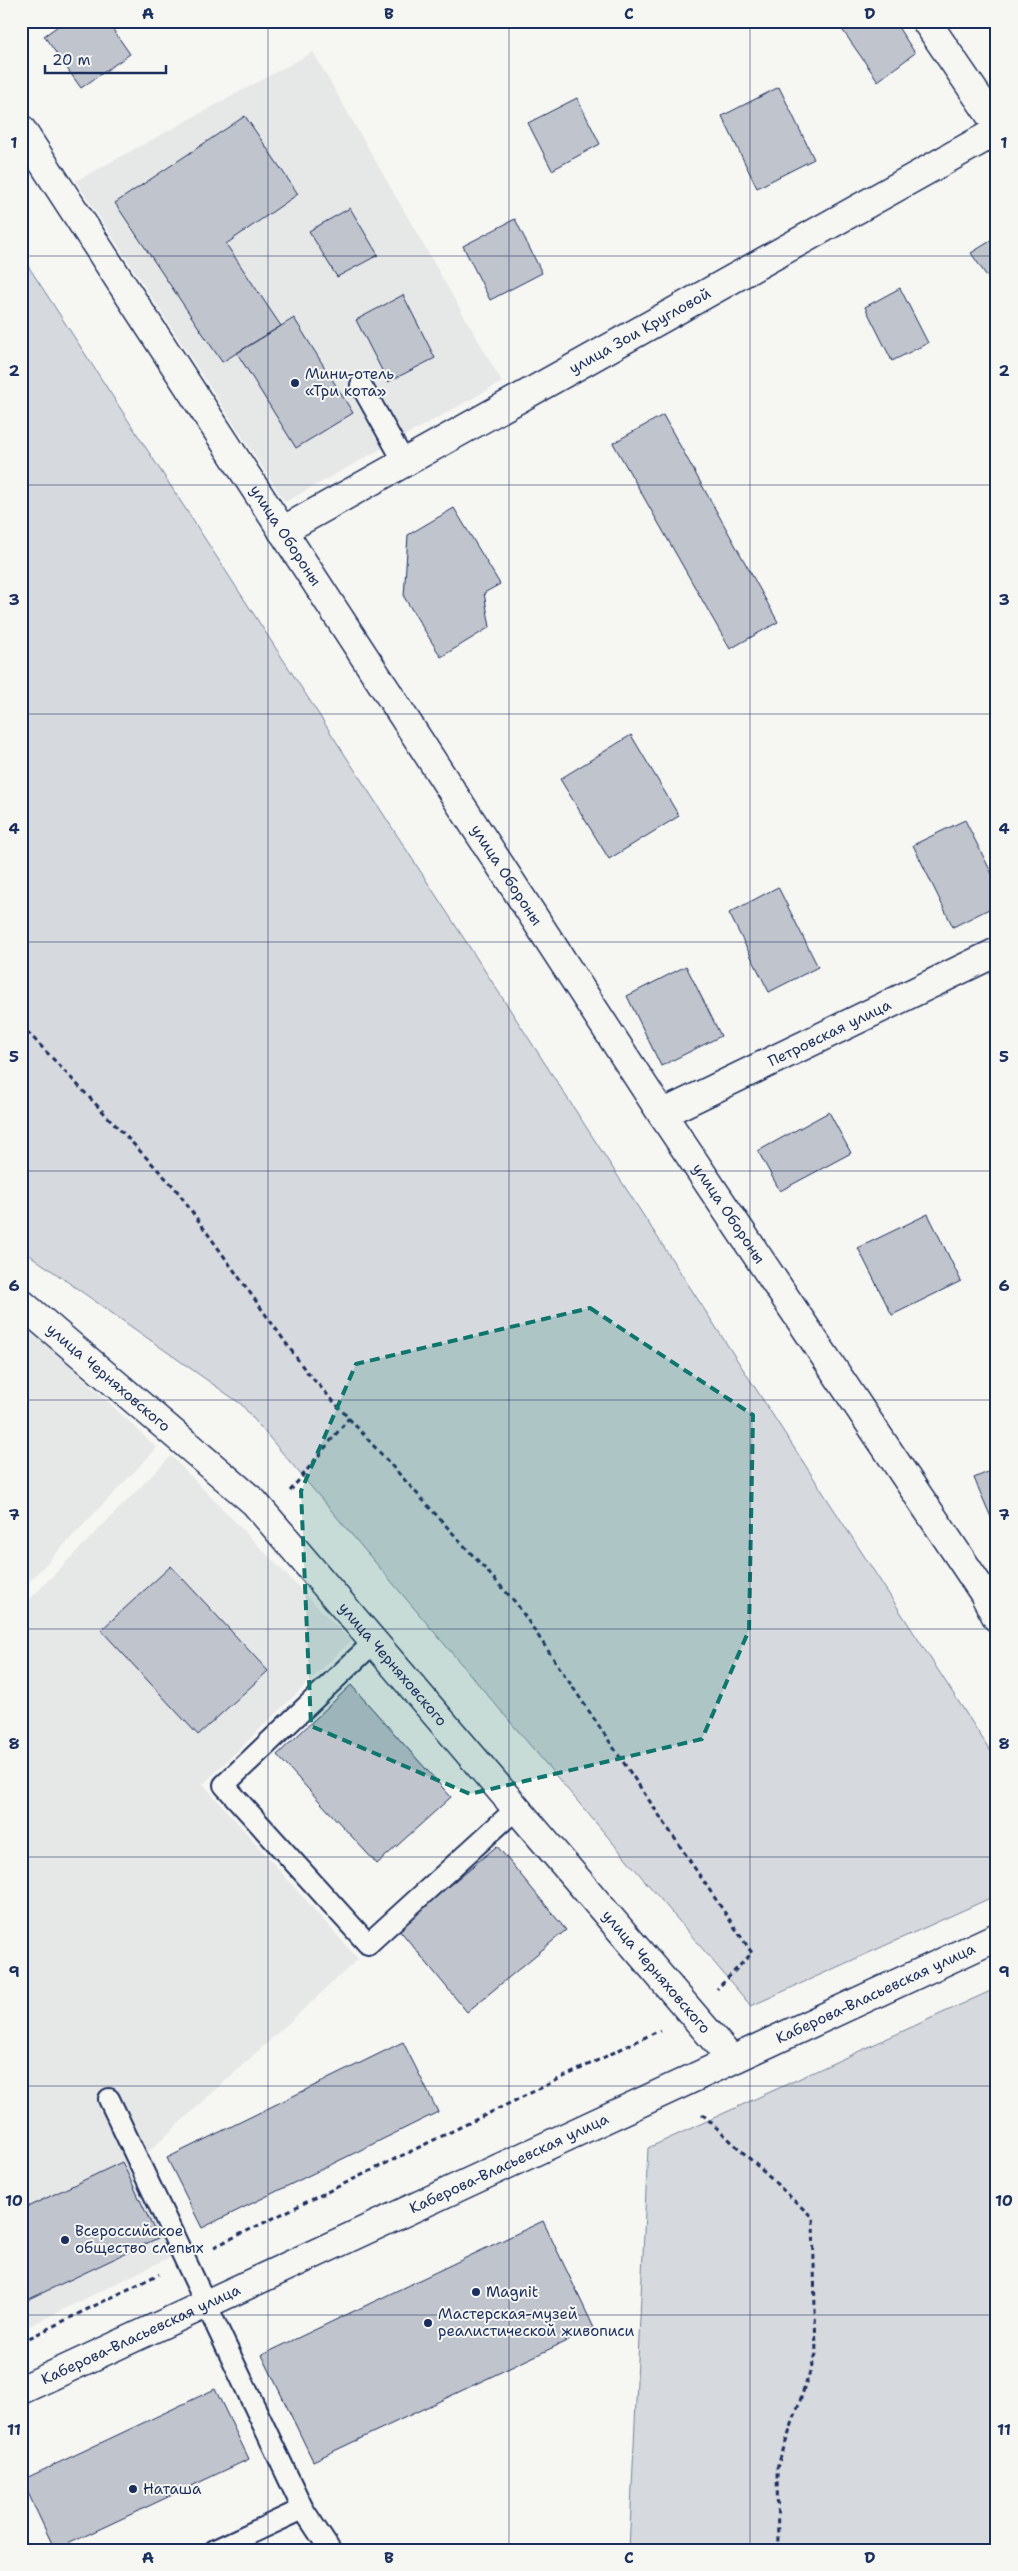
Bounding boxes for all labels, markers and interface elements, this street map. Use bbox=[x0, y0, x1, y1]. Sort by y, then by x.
text: A bbox=[142, 3, 154, 24]
text: B bbox=[384, 3, 394, 24]
text: C bbox=[624, 3, 634, 24]
text: D bbox=[864, 3, 876, 24]
scale bar bbox=[45, 42, 166, 74]
text: 20 m bbox=[52, 50, 91, 70]
text: 1 bbox=[10, 132, 18, 153]
text: 1 bbox=[1000, 132, 1008, 153]
street label: улица Зои Кругловой bbox=[565, 283, 714, 378]
text: 2 bbox=[8, 360, 20, 381]
text: 2 bbox=[998, 360, 1010, 381]
place label: Мини-отель «Три кота» bbox=[305, 364, 394, 401]
marker: Мини-отель «Три кота» bbox=[289, 377, 301, 389]
street label: улица Обороны bbox=[245, 481, 326, 590]
text: 3 bbox=[8, 589, 20, 610]
text: 3 bbox=[998, 589, 1010, 610]
text: 4 bbox=[8, 818, 20, 839]
text: 4 bbox=[998, 818, 1010, 839]
street label: улица Обороны bbox=[466, 821, 547, 929]
street label: Петровская улица bbox=[765, 995, 895, 1071]
text: 5 bbox=[9, 1046, 19, 1067]
text: 5 bbox=[999, 1046, 1009, 1067]
street label: улица Обороны bbox=[688, 1159, 770, 1268]
text: 6 bbox=[8, 1275, 20, 1296]
text: 6 bbox=[998, 1275, 1010, 1296]
street label: улица Черняховского bbox=[42, 1319, 175, 1436]
text: 7 bbox=[8, 1504, 20, 1525]
text: 7 bbox=[998, 1504, 1010, 1525]
street label: улица Черняховского bbox=[334, 1598, 452, 1730]
text: 8 bbox=[8, 1733, 20, 1754]
text: 8 bbox=[998, 1733, 1010, 1754]
street label: улица Черняховского bbox=[598, 1906, 715, 2038]
street label: Каберова-Власьевская улица bbox=[773, 1938, 979, 2048]
text: 9 bbox=[8, 1961, 20, 1982]
text: 9 bbox=[998, 1961, 1010, 1982]
street label: Каберова-Власьевская улица bbox=[406, 2108, 612, 2218]
text: 10 bbox=[5, 2190, 23, 2211]
text: 10 bbox=[995, 2190, 1013, 2211]
place label: Всероссийское общество слепых bbox=[75, 2221, 204, 2258]
marker: Всероссийское общество слепых bbox=[59, 2234, 71, 2246]
street label: Каберова-Власьевская улица bbox=[38, 2279, 244, 2389]
place label: Magnit bbox=[486, 2282, 538, 2302]
marker: Magnit bbox=[470, 2286, 482, 2298]
place label: Мастерская-музей реалистической живописи bbox=[438, 2304, 635, 2341]
marker: Мастерская-музей реалистической живописи bbox=[422, 2317, 434, 2329]
text: 11 bbox=[7, 2419, 21, 2440]
text: 11 bbox=[997, 2419, 1011, 2440]
place label: Наташа bbox=[143, 2479, 202, 2499]
marker: Наташа bbox=[127, 2483, 139, 2495]
text: A bbox=[142, 2547, 154, 2568]
text: B bbox=[384, 2547, 394, 2568]
text: C bbox=[624, 2547, 634, 2568]
text: D bbox=[864, 2547, 876, 2568]

